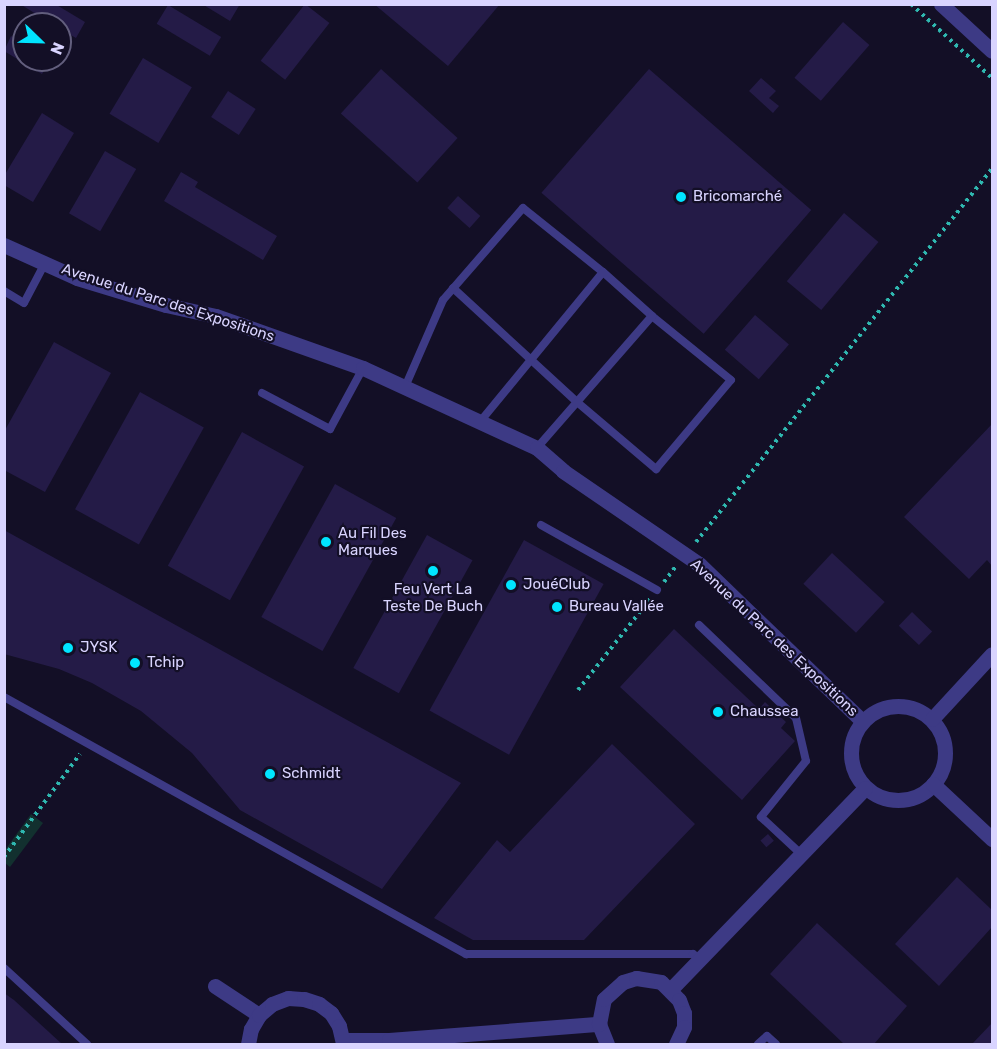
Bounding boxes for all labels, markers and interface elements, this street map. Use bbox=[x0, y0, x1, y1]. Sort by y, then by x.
north arrow bbox=[12, 12, 72, 72]
text: N bbox=[46, 39, 68, 57]
place label: Bricomarché bbox=[693, 188, 782, 206]
marker: Bricomarché bbox=[674, 190, 688, 204]
street label: Avenue du Parc des Expositions bbox=[59, 260, 277, 346]
place label: Au Fil Des Marques bbox=[338, 524, 407, 559]
marker: Au Fil Des Marques bbox=[319, 535, 333, 549]
street label: Avenue du Parc des Expositions bbox=[686, 556, 862, 720]
marker: Feu Vert La Teste De Buch bbox=[426, 564, 440, 578]
place label: JouéClub bbox=[523, 576, 590, 594]
marker: JouéClub bbox=[504, 578, 518, 592]
place label: Feu Vert La Teste De Buch bbox=[383, 580, 483, 615]
place label: Bureau Vallée bbox=[569, 598, 664, 616]
marker: Bureau Vallée bbox=[550, 600, 564, 614]
place label: JYSK bbox=[80, 639, 117, 657]
marker: JYSK bbox=[61, 641, 75, 655]
place label: Tchip bbox=[147, 654, 184, 672]
marker: Tchip bbox=[128, 656, 142, 670]
place label: Chaussea bbox=[730, 703, 798, 721]
marker: Chaussea bbox=[711, 705, 725, 719]
place label: Schmidt bbox=[282, 765, 340, 783]
marker: Schmidt bbox=[263, 767, 277, 781]

